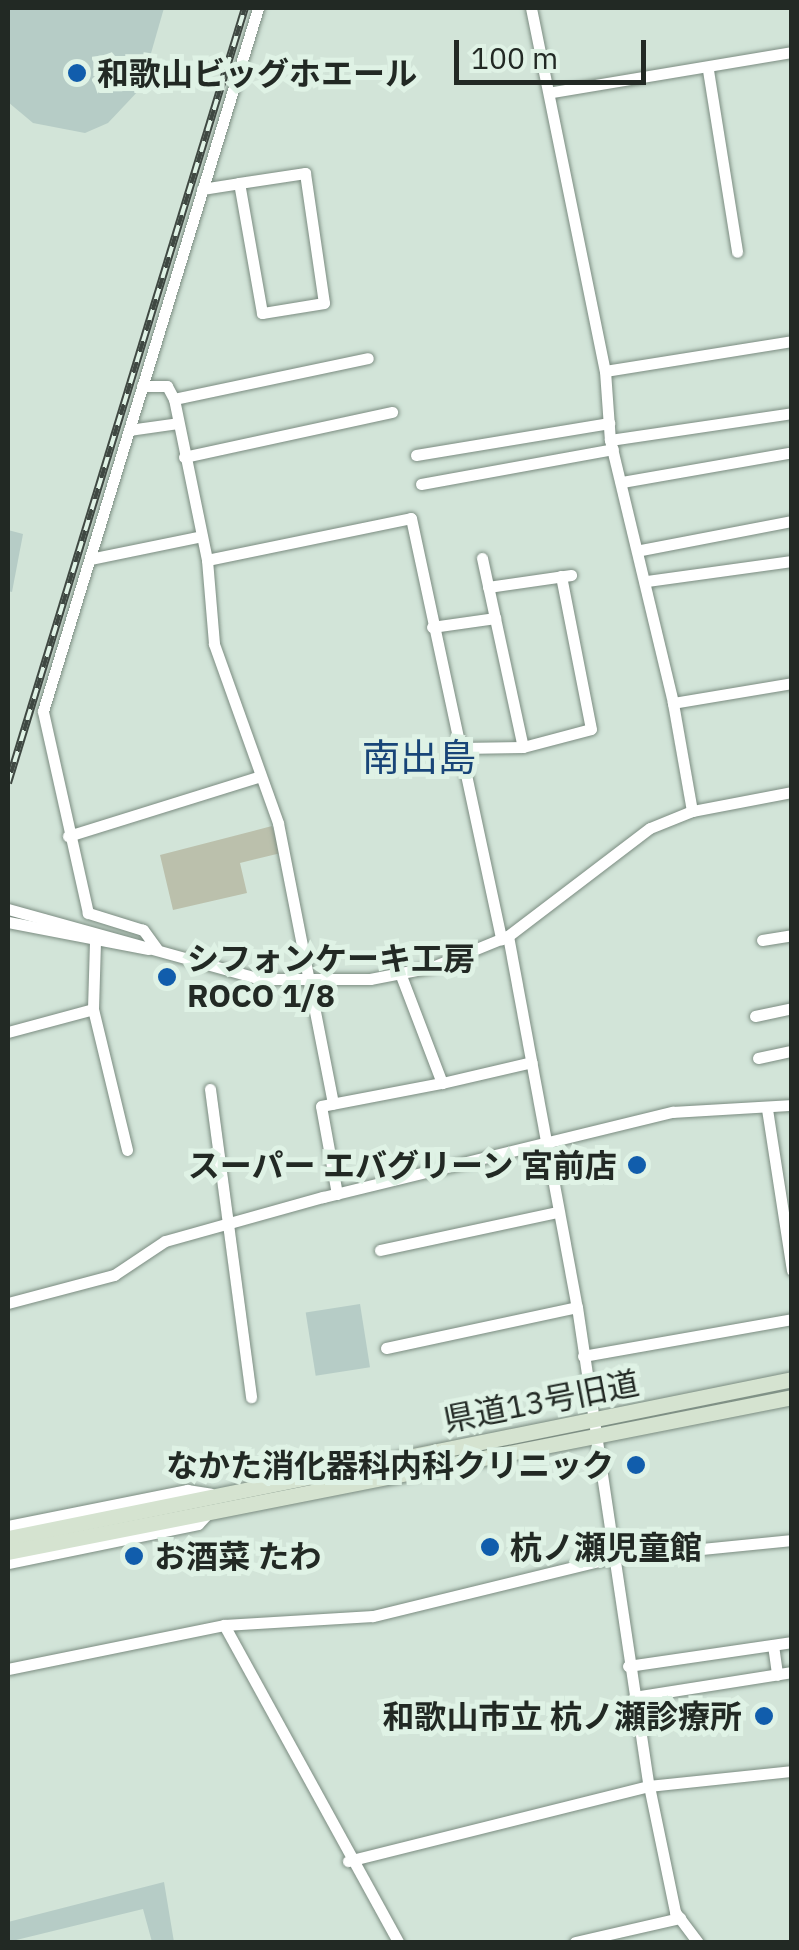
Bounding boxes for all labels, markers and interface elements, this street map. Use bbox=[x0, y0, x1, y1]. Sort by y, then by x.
scale bar bbox=[459, 20, 652, 82]
text: 100 m bbox=[471, 38, 558, 77]
place label: 和歌山ビッグホエール bbox=[97, 54, 417, 92]
marker: 和歌山ビッグホエール bbox=[66, 62, 88, 84]
district label: 南出島 bbox=[362, 734, 476, 780]
place label: シフォンケーキ工房 ROCO 1/8 bbox=[187, 940, 475, 1015]
marker: シフォンケーキ工房 ROCO 1/8 bbox=[156, 966, 178, 988]
place label: スーパー エバグリーン 宮前店 bbox=[186, 1146, 617, 1184]
marker: スーパー エバグリーン 宮前店 bbox=[626, 1154, 648, 1176]
street label: 県道13号旧道 bbox=[440, 1363, 642, 1439]
place label: なかた消化器科内科クリニック bbox=[166, 1446, 614, 1484]
marker: なかた消化器科内科クリニック bbox=[623, 1452, 649, 1478]
place label: 杭ノ瀬児童館 bbox=[510, 1528, 702, 1566]
marker: 杭ノ瀬児童館 bbox=[479, 1536, 501, 1558]
place label: お酒菜 たわ bbox=[154, 1537, 322, 1575]
marker: お酒菜 たわ bbox=[123, 1545, 145, 1567]
place label: 和歌山市立 杭ノ瀬診療所 bbox=[382, 1697, 742, 1735]
marker: 和歌山市立 杭ノ瀬診療所 bbox=[751, 1703, 777, 1729]

